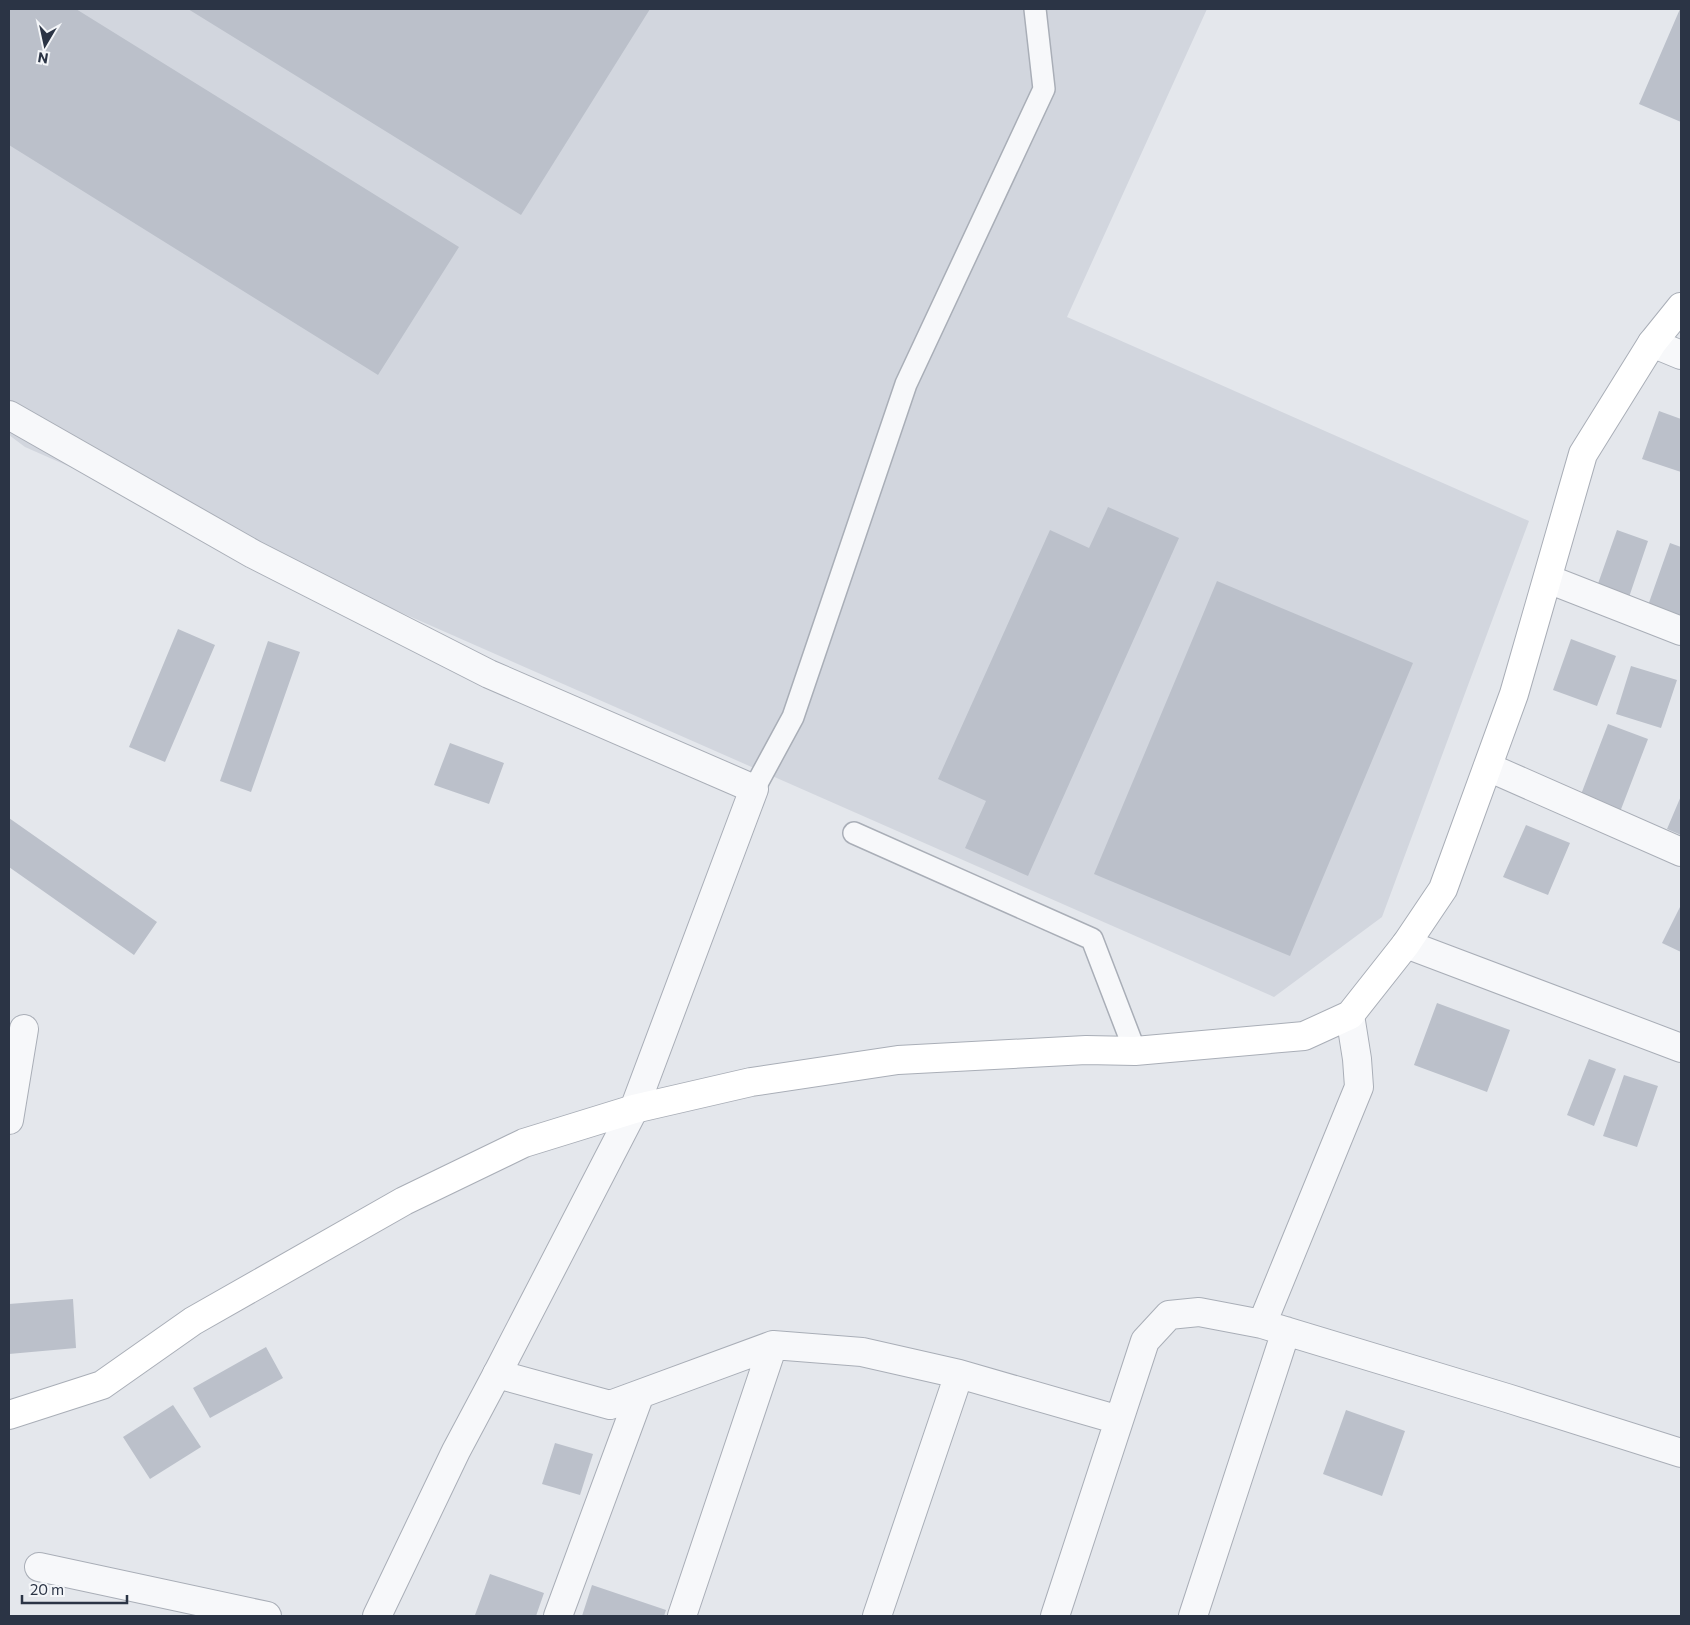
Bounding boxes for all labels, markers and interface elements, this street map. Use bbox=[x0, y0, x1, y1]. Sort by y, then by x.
north arrow bbox=[20, 20, 70, 70]
text: N bbox=[36, 49, 49, 68]
scale bar bbox=[22, 1572, 128, 1604]
text: 20 m bbox=[30, 1580, 64, 1598]

